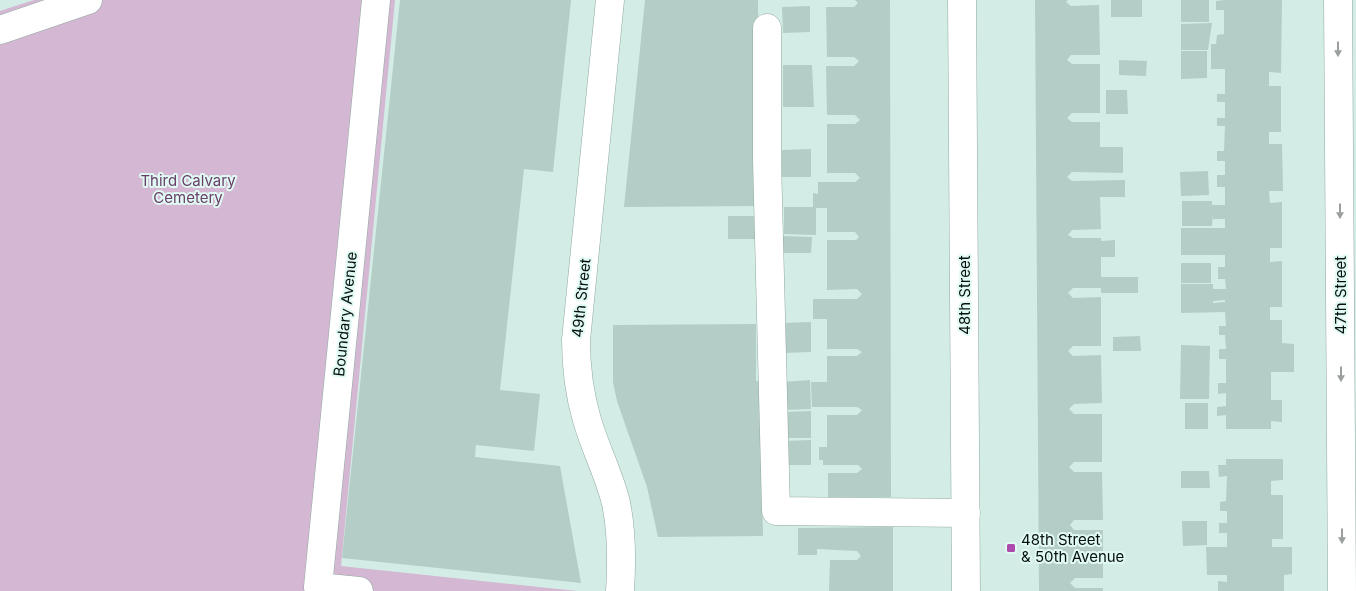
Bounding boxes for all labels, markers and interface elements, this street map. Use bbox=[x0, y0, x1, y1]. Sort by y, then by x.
one-way arrow bbox=[1334, 41, 1342, 57]
park label: Third Calvary Cemetery bbox=[140, 171, 236, 207]
one-way arrow bbox=[1336, 203, 1344, 219]
street label: Boundary Avenue bbox=[329, 251, 361, 377]
street label: 48th Street bbox=[955, 255, 974, 335]
street label: 47th Street bbox=[1331, 256, 1350, 334]
street label: 49th Street bbox=[567, 257, 595, 339]
one-way arrow bbox=[1337, 366, 1345, 382]
one-way arrow bbox=[1338, 528, 1346, 544]
place label: 48th Street & 50th Avenue bbox=[1021, 530, 1124, 566]
marker: 48th Street & 50th Avenue bbox=[1005, 542, 1017, 554]

